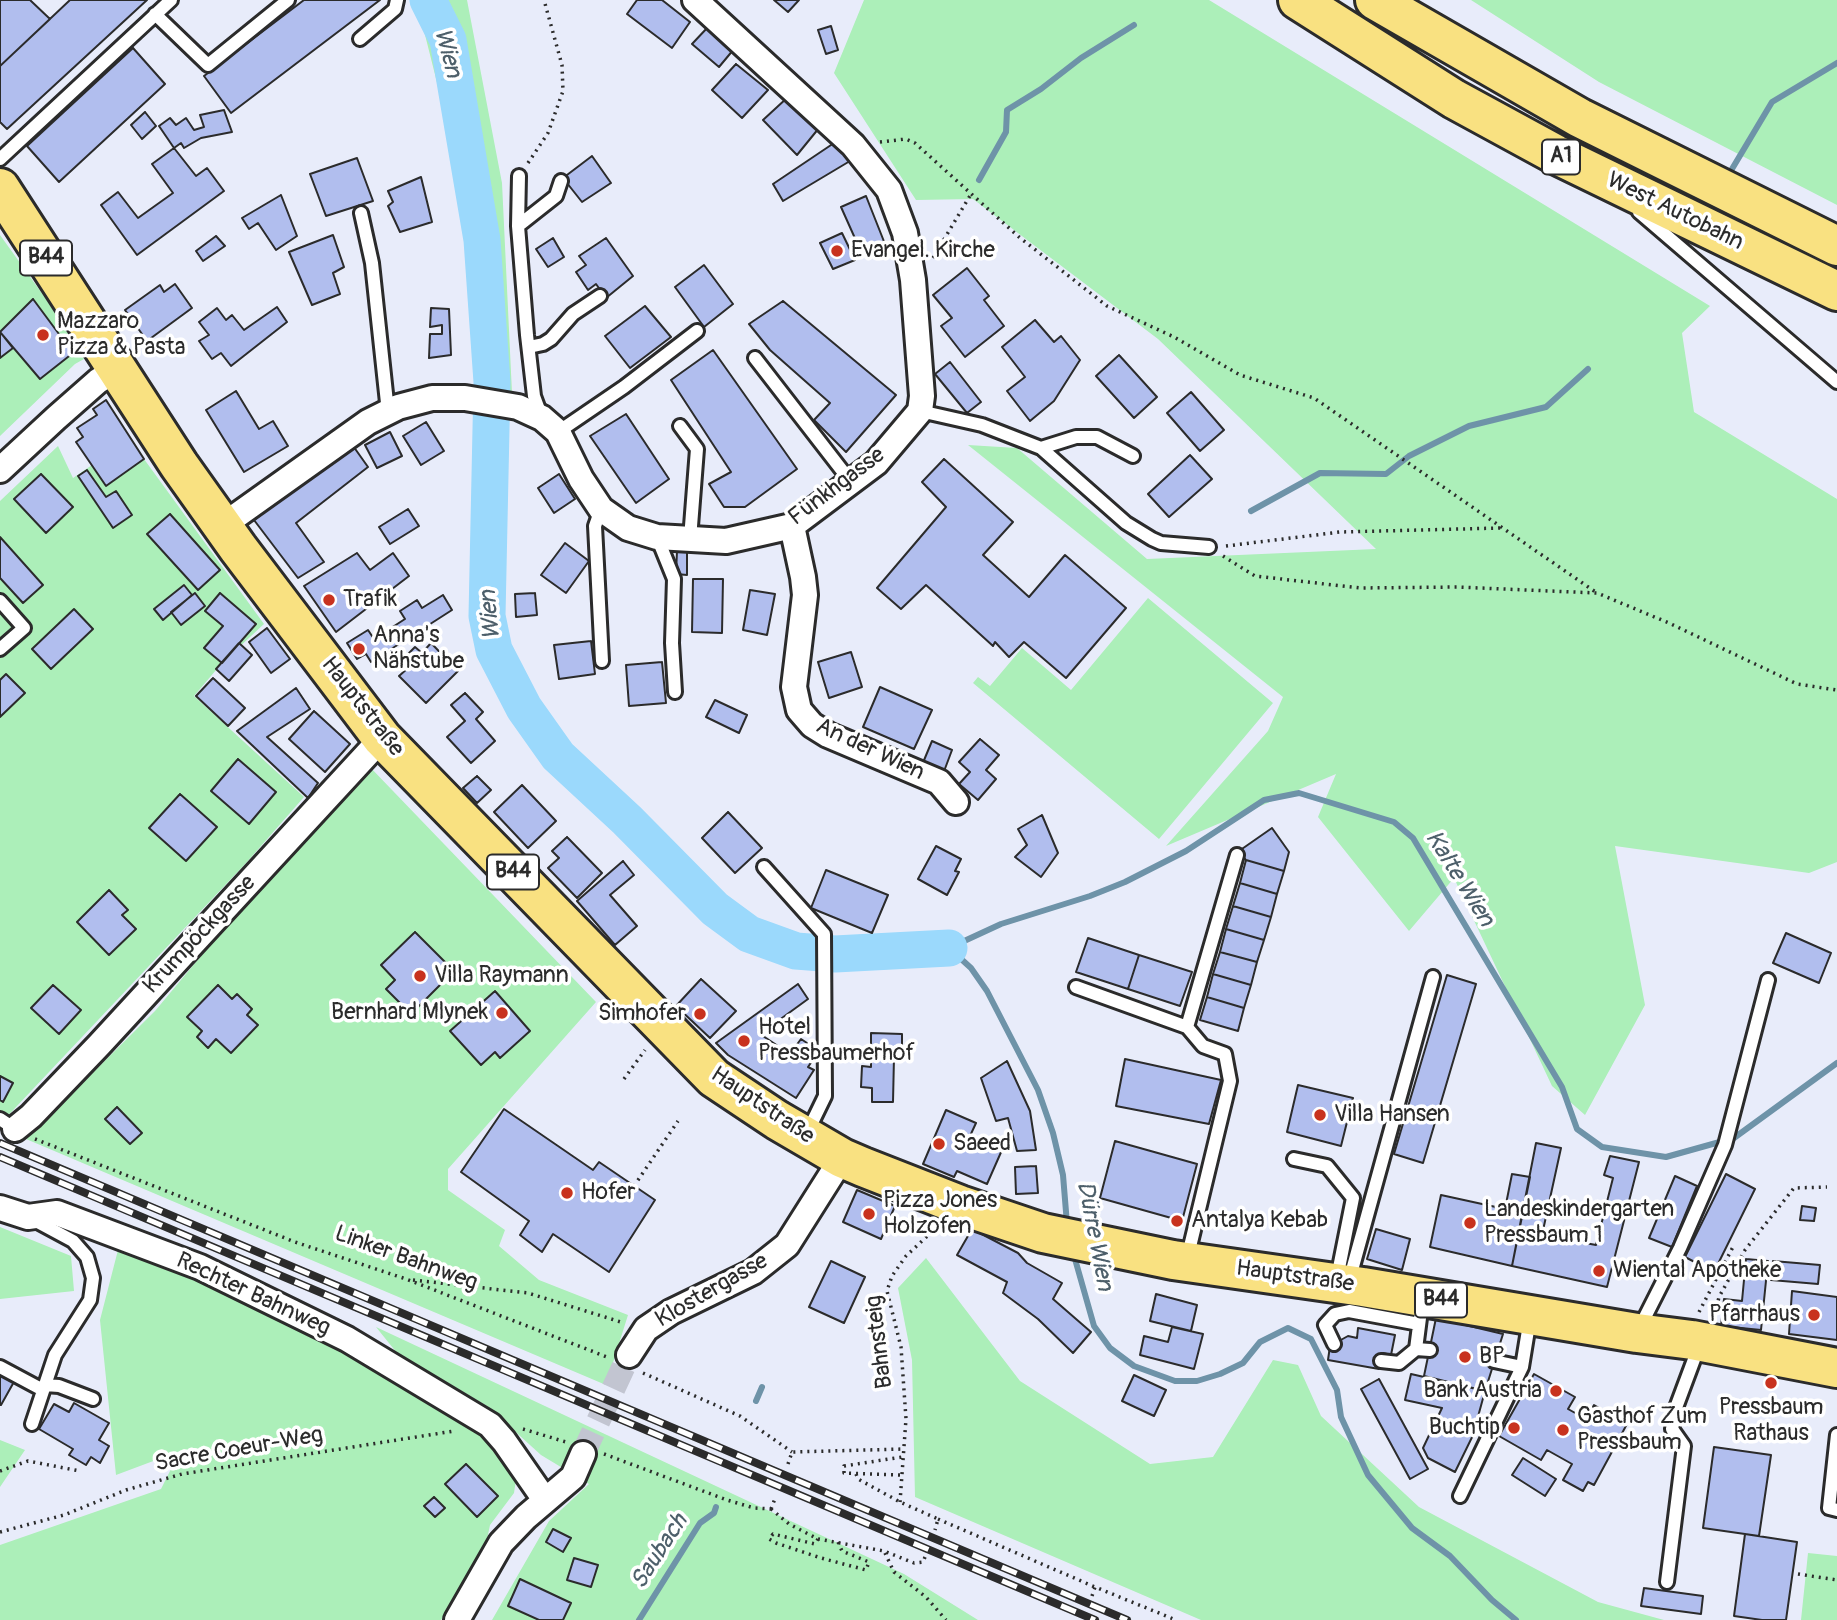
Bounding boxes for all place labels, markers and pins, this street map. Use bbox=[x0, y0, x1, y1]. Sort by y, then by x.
place label: Evangel. Kirche bbox=[851, 237, 995, 265]
marker: Evangel. Kirche bbox=[829, 243, 845, 259]
place label: Mazzaro Pizza & Pasta bbox=[57, 308, 186, 362]
marker: Mazzaro Pizza & Pasta bbox=[35, 327, 51, 343]
place label: Trafik bbox=[343, 586, 397, 614]
marker: Trafik bbox=[321, 592, 337, 608]
place label: Anna's Nähstube bbox=[373, 622, 464, 676]
marker: Anna's Nähstube bbox=[351, 641, 367, 657]
place label: Villa Raymann bbox=[434, 962, 569, 990]
marker: Villa Raymann bbox=[412, 968, 428, 984]
place label: Bernhard Mlynek bbox=[331, 999, 488, 1027]
place label: Simhofer bbox=[598, 1000, 686, 1028]
marker: Bernhard Mlynek bbox=[494, 1005, 510, 1021]
marker: Simhofer bbox=[692, 1006, 708, 1022]
place label: Hotel Pressbaumerhof bbox=[758, 1014, 915, 1068]
marker: Hotel Pressbaumerhof bbox=[736, 1033, 752, 1049]
place label: Villa Hansen bbox=[1334, 1101, 1450, 1129]
marker: Villa Hansen bbox=[1312, 1107, 1328, 1123]
place label: Saeed bbox=[953, 1130, 1011, 1158]
marker: Saeed bbox=[931, 1136, 947, 1152]
place label: Hofer bbox=[581, 1179, 635, 1207]
marker: Hofer bbox=[559, 1185, 575, 1201]
place label: Pizza Jones Holzofen bbox=[883, 1187, 997, 1241]
place label: Landeskindergarten Pressbaum 1 bbox=[1484, 1196, 1674, 1250]
marker: Pizza Jones Holzofen bbox=[861, 1206, 877, 1222]
place label: Antalya Kebab bbox=[1191, 1207, 1328, 1235]
marker: Antalya Kebab bbox=[1169, 1213, 1185, 1229]
marker: Landeskindergarten Pressbaum 1 bbox=[1462, 1215, 1478, 1231]
place label: Wiental Apotheke bbox=[1613, 1257, 1781, 1285]
marker: Wiental Apotheke bbox=[1591, 1263, 1607, 1279]
place label: Pfarrhaus bbox=[1709, 1301, 1800, 1329]
marker: Pfarrhaus bbox=[1806, 1307, 1822, 1323]
place label: BP bbox=[1479, 1343, 1505, 1371]
marker: BP bbox=[1457, 1349, 1473, 1365]
marker: Pressbaum Rathaus bbox=[1763, 1375, 1779, 1391]
place label: Bank Austria bbox=[1423, 1377, 1542, 1405]
marker: Bank Austria bbox=[1548, 1383, 1564, 1399]
place label: Pressbaum Rathaus bbox=[1719, 1394, 1823, 1448]
place label: Gasthof Zum Pressbaum bbox=[1577, 1403, 1707, 1457]
place label: Buchtip bbox=[1429, 1414, 1500, 1442]
marker: Buchtip bbox=[1506, 1420, 1522, 1436]
marker: Gasthof Zum Pressbaum bbox=[1555, 1422, 1571, 1438]

